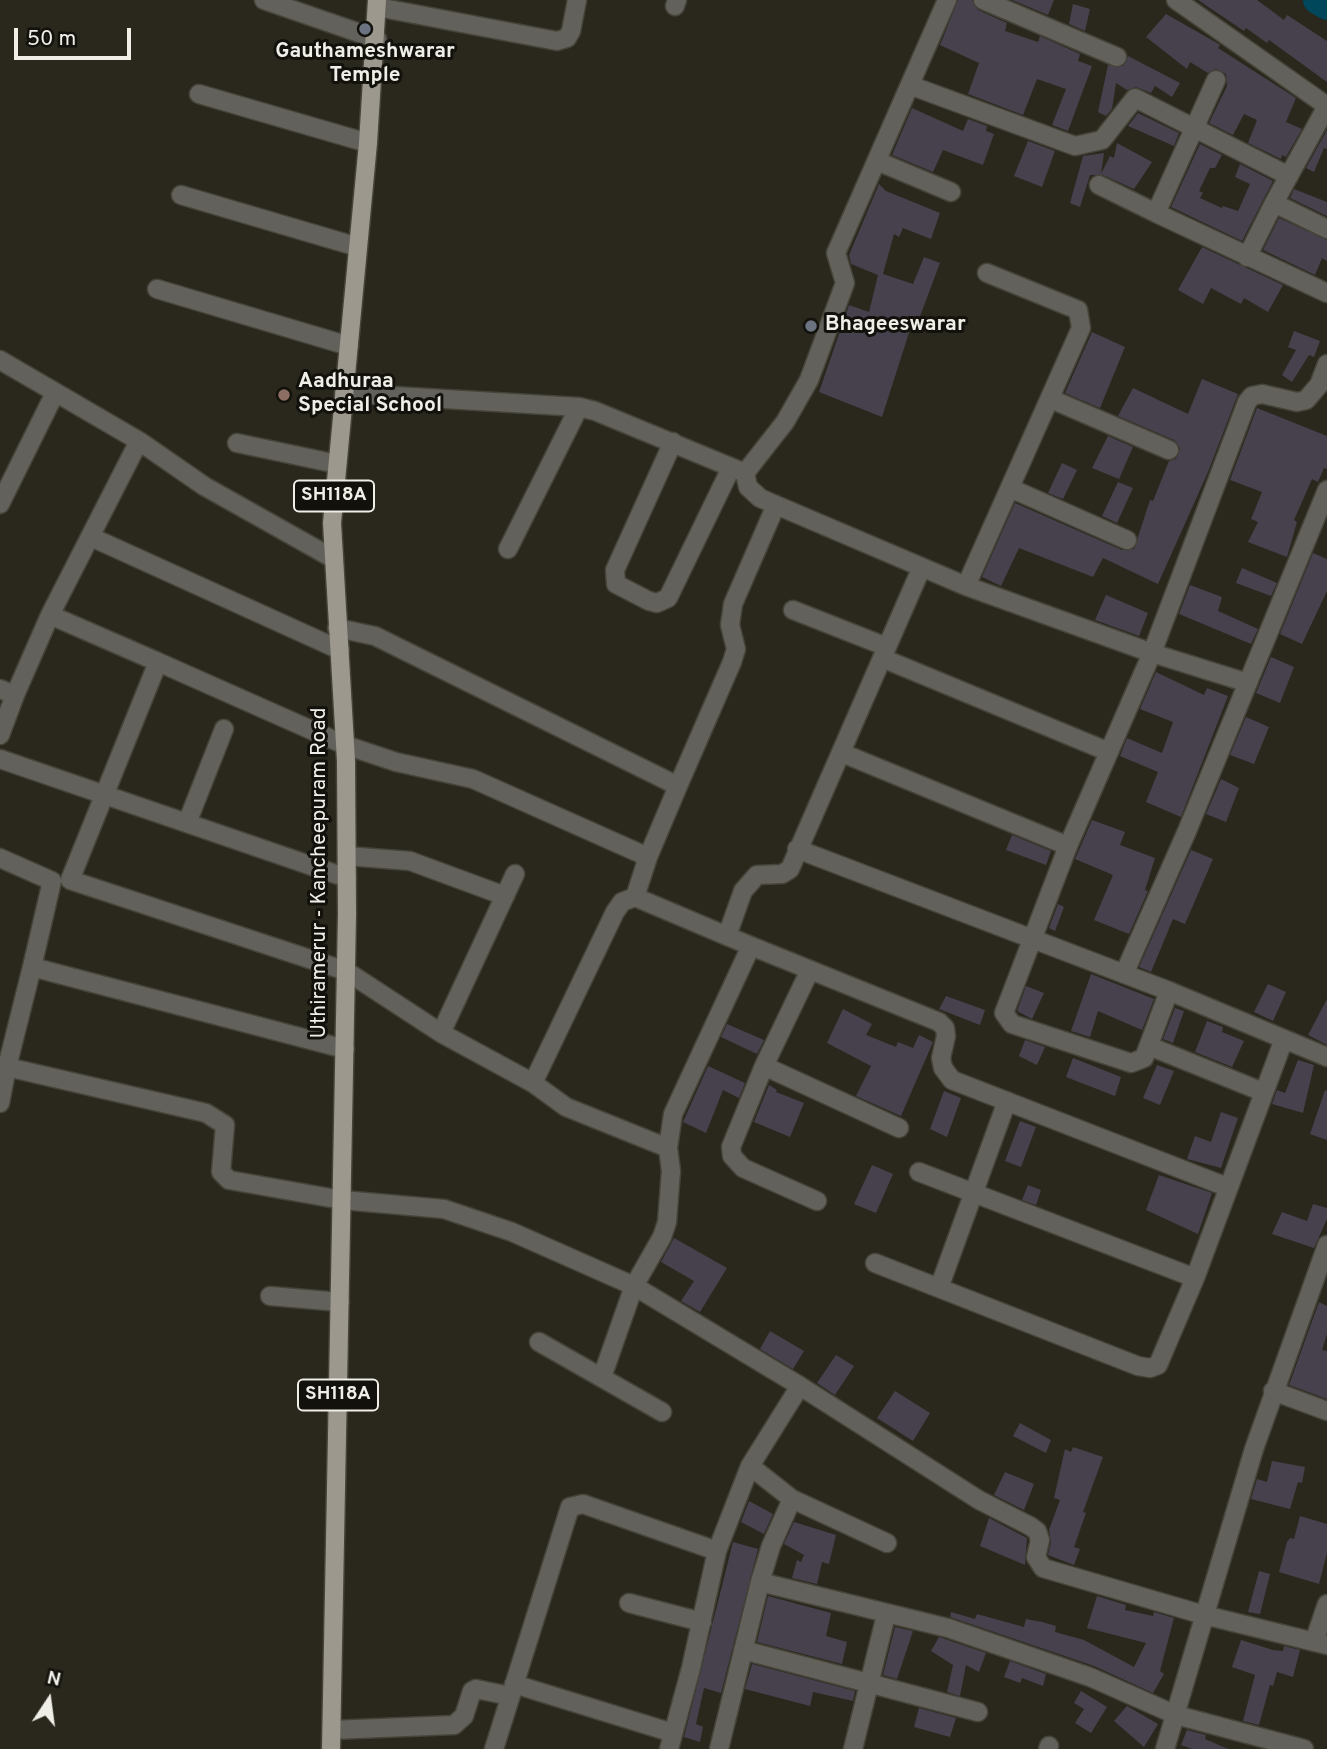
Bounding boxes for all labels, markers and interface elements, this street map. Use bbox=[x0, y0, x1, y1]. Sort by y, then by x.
scale bar bbox=[18, 14, 135, 58]
marker: Gauthameshwarar Temple bbox=[357, 21, 373, 37]
text: 50 m bbox=[27, 26, 76, 53]
place label: Gauthameshwarar Temple bbox=[275, 40, 455, 90]
place label: Bhageeswarar bbox=[825, 313, 966, 339]
marker: Bhageeswarar bbox=[803, 318, 819, 334]
place label: Aadhuraa Special School bbox=[298, 370, 442, 420]
marker: Aadhuraa Special School bbox=[276, 387, 292, 403]
road number: SH118A bbox=[294, 481, 374, 512]
street label: Uthiramerur - Kancheepuram Road bbox=[308, 707, 334, 1039]
road number: SH118A bbox=[298, 1380, 378, 1410]
north arrow bbox=[14, 1665, 84, 1735]
text: N bbox=[44, 1666, 63, 1693]

